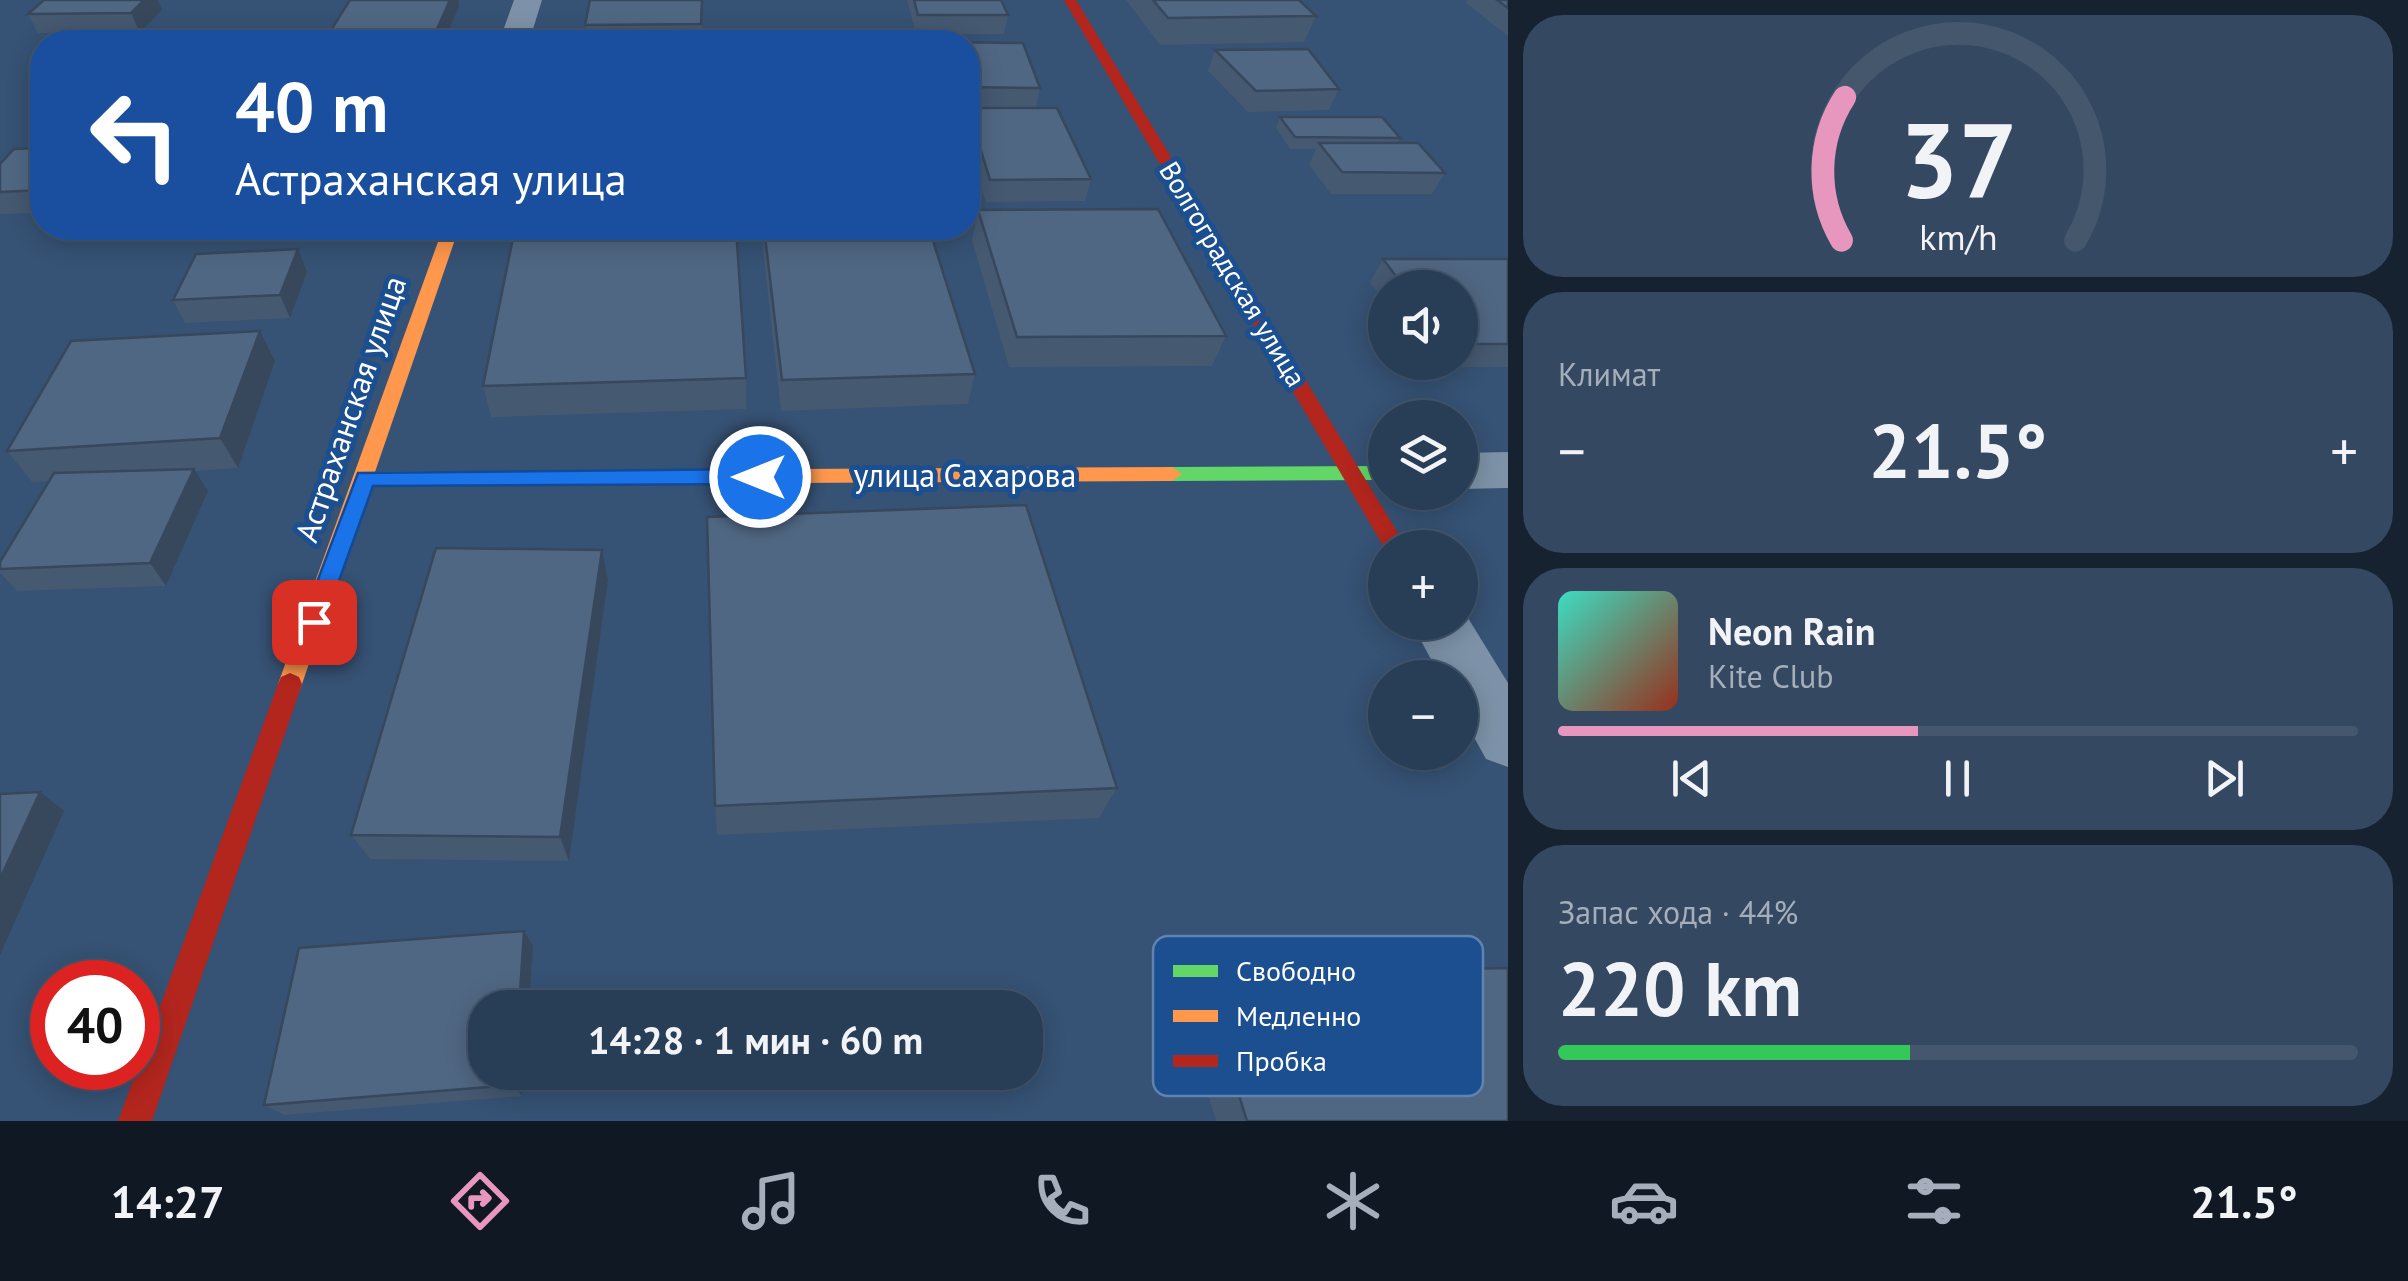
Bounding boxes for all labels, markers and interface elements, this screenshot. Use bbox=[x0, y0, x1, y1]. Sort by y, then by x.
text: 40 m bbox=[235, 61, 388, 151]
icon: left bbox=[70, 70, 200, 200]
text: 37 bbox=[1899, 92, 2017, 227]
text: Астраханская улица bbox=[235, 149, 627, 207]
street label: Волгоградская улица bbox=[1151, 154, 1315, 393]
text: km/h bbox=[1919, 214, 1997, 260]
street label: Астраханская улица bbox=[285, 270, 415, 547]
map controls bbox=[1368, 270, 1478, 770]
button: sound bbox=[1368, 270, 1478, 380]
text: Климат bbox=[1558, 353, 1660, 395]
button: layers bbox=[1368, 400, 1478, 510]
text: 21.5° bbox=[1869, 402, 2047, 499]
text: − bbox=[1558, 415, 1586, 486]
text: + bbox=[2330, 415, 2358, 486]
position arrow bbox=[708, 425, 812, 529]
street label: улица Сахарова bbox=[854, 454, 1076, 496]
button: + bbox=[1368, 530, 1478, 640]
pin bbox=[272, 580, 357, 665]
icon: arrive bbox=[287, 595, 342, 650]
text: Neon Rain bbox=[1708, 606, 1875, 655]
text: Kite Club bbox=[1708, 655, 1834, 697]
button: − bbox=[1368, 660, 1478, 770]
icon: previous bbox=[1664, 751, 1719, 806]
icon: pause bbox=[1930, 751, 1985, 806]
icon: next bbox=[2197, 751, 2252, 806]
text: Запас хода · 44% bbox=[1558, 891, 1798, 933]
legend bbox=[1153, 936, 1483, 1096]
text: 220 km bbox=[1558, 940, 1802, 1037]
text: Свободно bbox=[1236, 952, 1356, 989]
speed limit sign: 40 bbox=[30, 960, 160, 1090]
text: Медленно bbox=[1236, 997, 1361, 1034]
text: 14:28 · 1 мин · 60 m bbox=[588, 1015, 923, 1064]
text: Пробка bbox=[1236, 1042, 1327, 1079]
icon: directions bbox=[445, 1166, 515, 1236]
icon: music bbox=[736, 1166, 806, 1236]
icon: phone bbox=[1027, 1166, 1097, 1236]
icon: climate bbox=[1318, 1166, 1388, 1236]
icon: car bbox=[1609, 1166, 1679, 1236]
icon: filters bbox=[1899, 1166, 1969, 1236]
text: 14:27 bbox=[110, 1172, 225, 1230]
text: 21.5° bbox=[2190, 1172, 2298, 1230]

